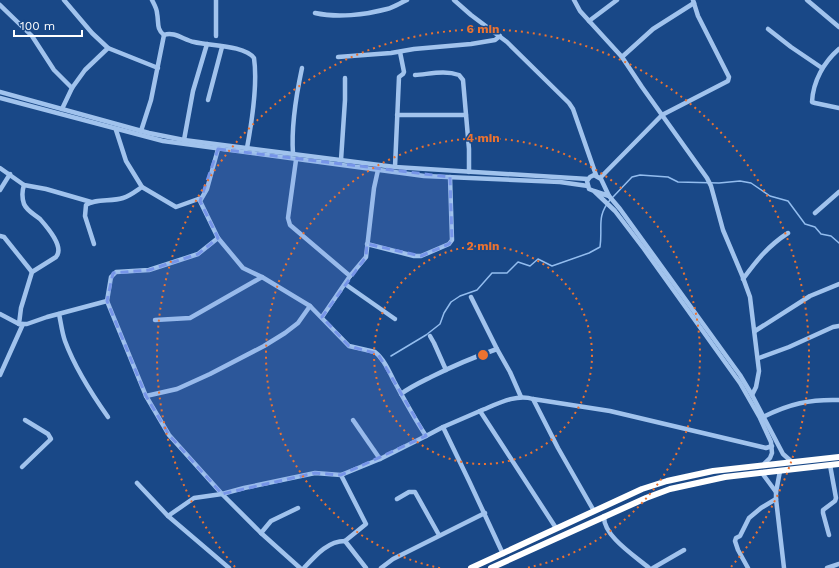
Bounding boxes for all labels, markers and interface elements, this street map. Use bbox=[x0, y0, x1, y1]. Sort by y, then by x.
scale bar bbox=[14, 12, 82, 38]
text: 100 m bbox=[20, 19, 55, 33]
text: 6 min bbox=[466, 22, 500, 36]
text: 4 min bbox=[466, 131, 500, 145]
text: 2 min bbox=[467, 239, 499, 253]
centre of rings bbox=[476, 348, 490, 362]

